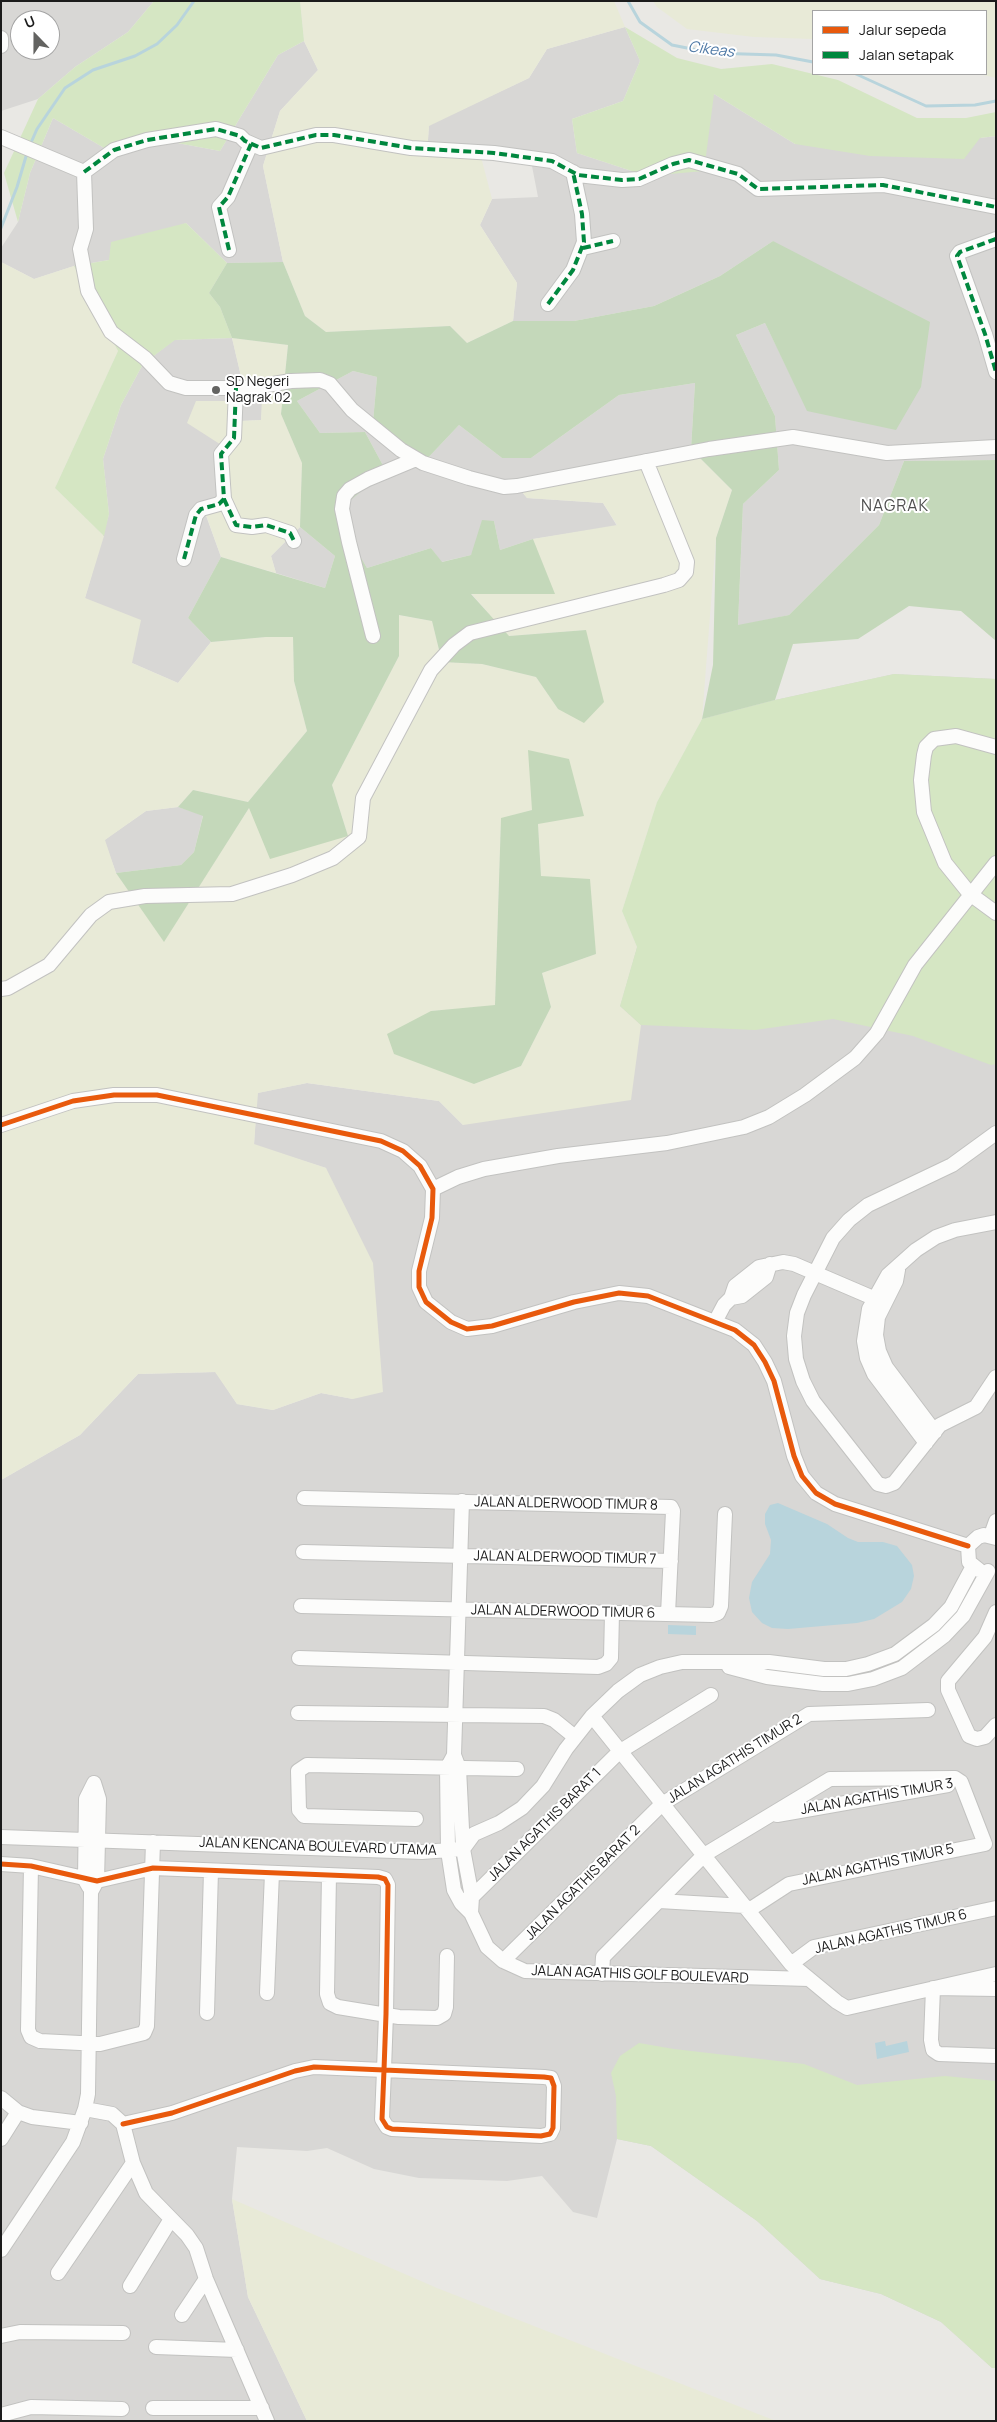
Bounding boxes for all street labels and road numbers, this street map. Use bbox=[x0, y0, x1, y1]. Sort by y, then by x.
street label: JALAN ALDERWOOD TIMUR 8 bbox=[474, 1494, 658, 1514]
street label: JALAN ALDERWOOD TIMUR 7 bbox=[473, 1548, 657, 1568]
street label: JALAN ALDERWOOD TIMUR 6 bbox=[471, 1602, 655, 1622]
street label: JALAN AGATHIS TIMUR 2 bbox=[665, 1711, 805, 1807]
street label: JALAN AGATHIS BARAT 1 bbox=[485, 1765, 605, 1885]
street label: JALAN AGATHIS TIMUR 3 bbox=[799, 1775, 955, 1819]
street label: JALAN AGATHIS BARAT 2 bbox=[522, 1822, 644, 1944]
street label: JALAN KENCANA BOULEVARD UTAMA bbox=[199, 1834, 437, 1860]
street label: JALAN AGATHIS TIMUR 5 bbox=[800, 1841, 956, 1889]
street label: JALAN AGATHIS TIMUR 6 bbox=[813, 1906, 969, 1958]
street label: JALAN AGATHIS GOLF BOULEVARD bbox=[531, 1963, 749, 1987]

